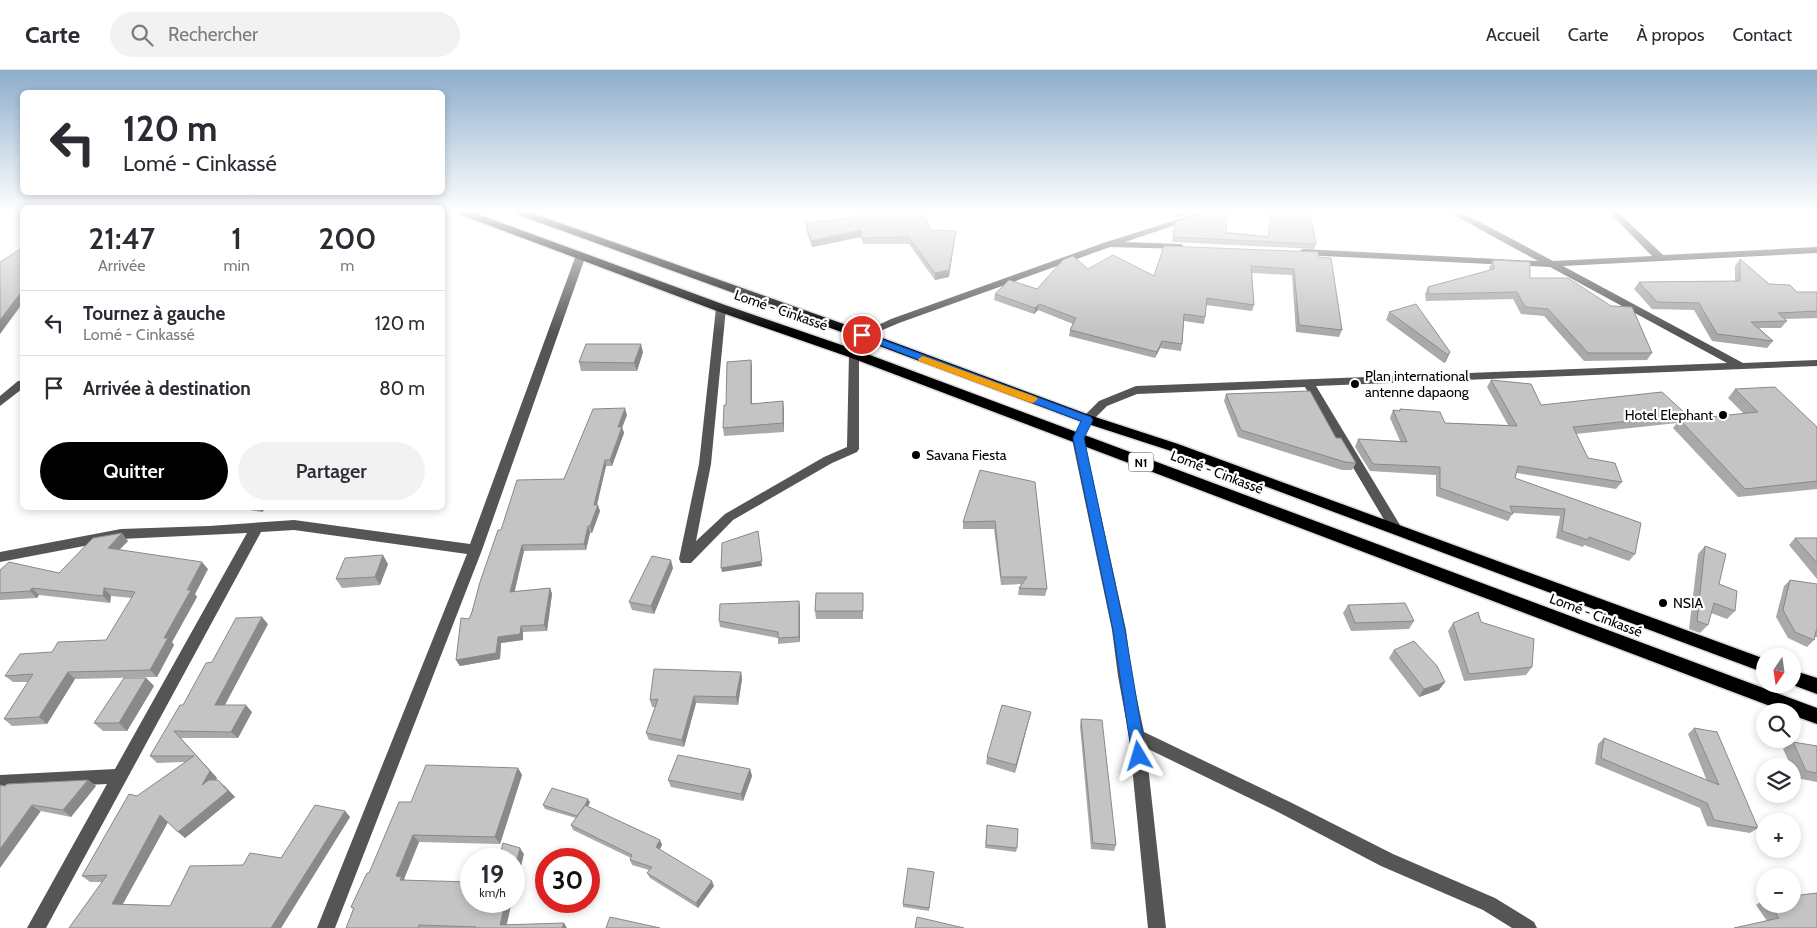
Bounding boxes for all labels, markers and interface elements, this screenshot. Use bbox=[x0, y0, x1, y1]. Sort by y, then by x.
search box bbox=[110, 12, 460, 57]
text: Carte bbox=[25, 20, 80, 49]
icon: search bbox=[128, 21, 156, 49]
text: Rechercher bbox=[168, 23, 258, 46]
text: Accueil bbox=[1486, 24, 1540, 46]
text: Carte bbox=[1568, 24, 1608, 46]
text: À propos bbox=[1636, 24, 1704, 46]
text: Contact bbox=[1732, 24, 1792, 46]
text: 120 m bbox=[123, 107, 217, 150]
icon: left bbox=[40, 110, 105, 175]
text: Lomé - Cinkassé bbox=[123, 150, 277, 177]
text: 21:47 bbox=[89, 220, 155, 257]
text: 1 bbox=[231, 220, 242, 257]
text: 200 bbox=[318, 220, 376, 257]
text: Arrivée bbox=[98, 256, 145, 275]
text: min bbox=[223, 256, 250, 275]
text: m bbox=[340, 256, 354, 275]
street label: Lomé - Cinkassé bbox=[732, 286, 830, 334]
text: Tournez à gauche bbox=[83, 302, 225, 325]
icon: left bbox=[40, 309, 68, 337]
text: 120 m bbox=[375, 312, 425, 335]
pin bbox=[841, 314, 883, 356]
icon: arrive bbox=[848, 321, 876, 349]
text: Lomé - Cinkassé bbox=[83, 325, 195, 344]
place label: Plan international antenne dapaong bbox=[1365, 367, 1470, 401]
icon: arrive bbox=[40, 374, 68, 402]
text: Arrivée à destination bbox=[83, 377, 251, 400]
text: 80 m bbox=[379, 377, 425, 400]
marker: Plan international antenne dapaong bbox=[1349, 378, 1361, 390]
place label: Hotel Elephant bbox=[1625, 406, 1713, 424]
marker: Hotel Elephant bbox=[1717, 409, 1729, 421]
button: Quitter bbox=[40, 442, 228, 500]
button: Partager bbox=[238, 442, 425, 500]
place label: Savana Fiesta bbox=[926, 446, 1007, 464]
street label: Lomé - Cinkassé bbox=[1168, 446, 1266, 498]
marker: Savana Fiesta bbox=[910, 449, 922, 461]
road number: N1 bbox=[1128, 452, 1154, 472]
street label: Lomé - Cinkassé bbox=[1547, 589, 1645, 641]
place label: NSIA bbox=[1673, 594, 1704, 612]
marker: NSIA bbox=[1657, 597, 1669, 609]
north arrow bbox=[1756, 648, 1801, 692]
map controls bbox=[1756, 648, 1801, 913]
button: search bbox=[1756, 703, 1801, 748]
position arrow bbox=[1112, 729, 1164, 781]
button: layers bbox=[1756, 758, 1801, 803]
button: + bbox=[1756, 813, 1801, 858]
speed limit sign: 30 bbox=[535, 848, 600, 913]
text: 19 bbox=[481, 859, 504, 889]
button: − bbox=[1756, 868, 1801, 913]
text: km/h bbox=[479, 885, 506, 900]

